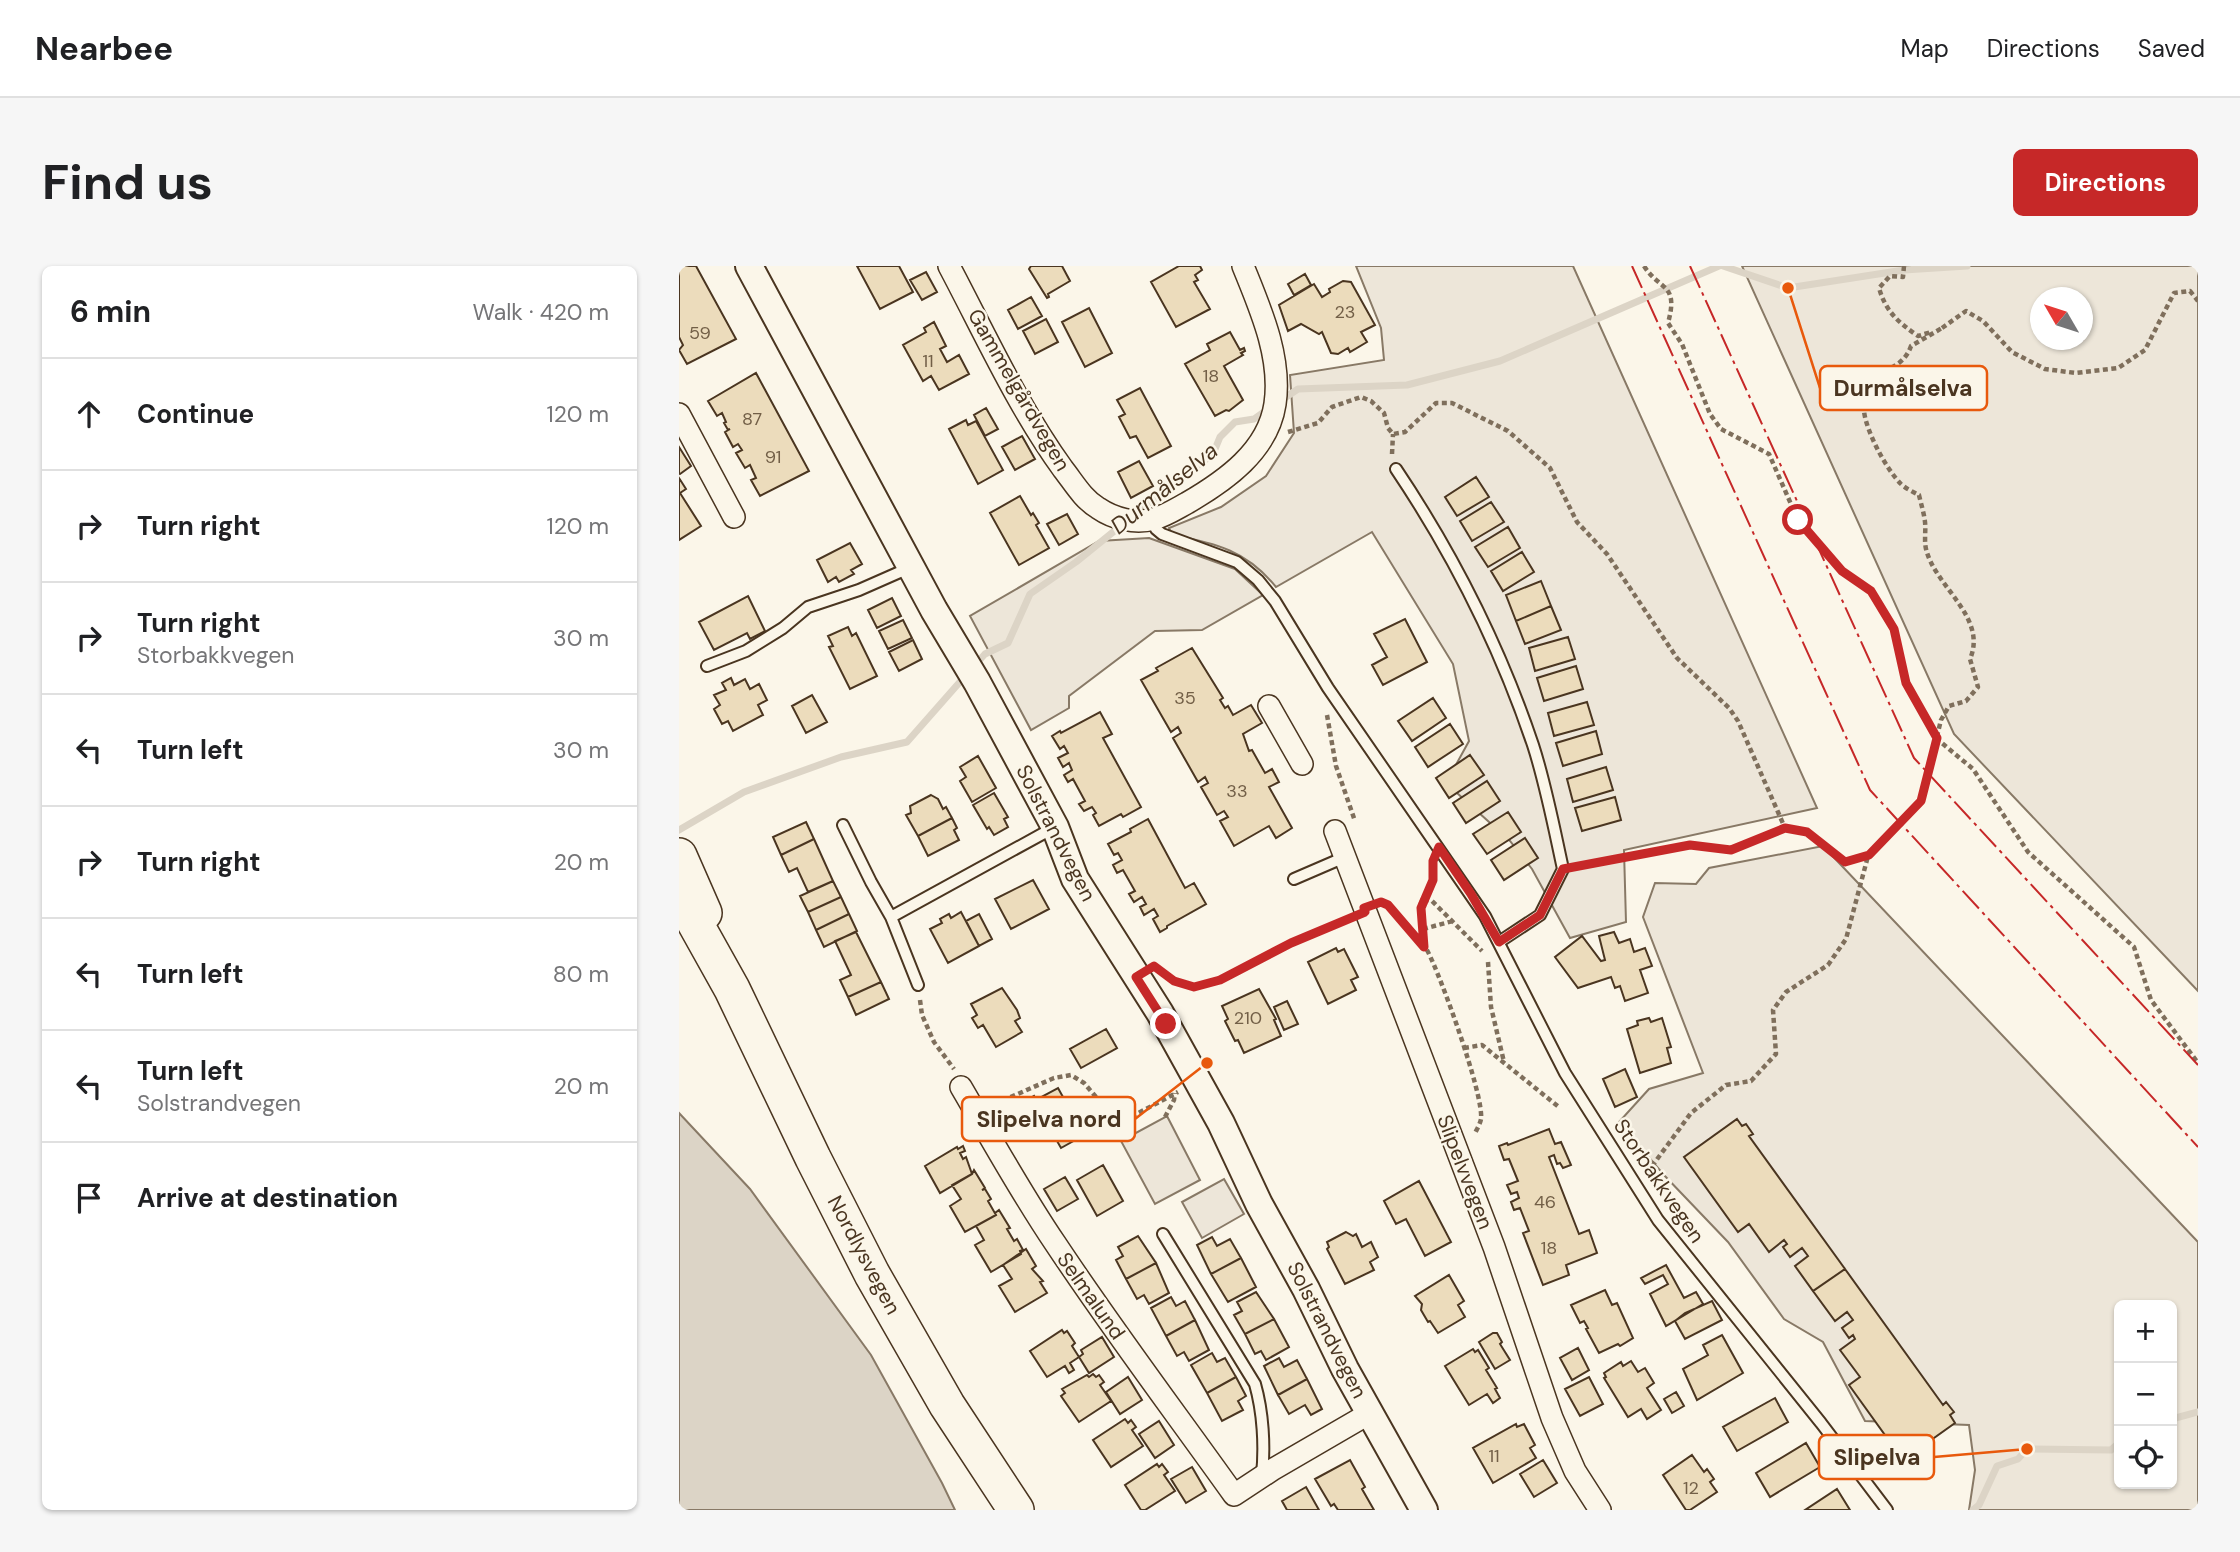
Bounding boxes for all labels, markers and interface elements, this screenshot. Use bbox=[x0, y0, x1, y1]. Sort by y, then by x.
text: Nearbee bbox=[35, 27, 173, 70]
text: Map bbox=[1901, 33, 1949, 64]
text: Directions bbox=[1987, 33, 2100, 64]
text: Saved bbox=[2138, 33, 2205, 64]
button: Directions bbox=[2013, 149, 2198, 216]
text: Find us bbox=[42, 150, 213, 214]
north arrow bbox=[2030, 287, 2093, 350]
text: 6 min bbox=[70, 292, 151, 331]
text: Walk · 420 m bbox=[473, 297, 609, 327]
house number: 23 bbox=[1334, 300, 1356, 324]
street label: Gammelgårdvegen bbox=[961, 304, 1077, 476]
house number: 59 bbox=[689, 321, 711, 345]
house number: 11 bbox=[922, 349, 934, 373]
house number: 18 bbox=[1203, 364, 1219, 388]
callout: Durmålselva bbox=[1820, 366, 1987, 410]
text: Durmålselva bbox=[1833, 373, 1973, 403]
icon: ahead bbox=[70, 395, 108, 433]
text: Continue bbox=[137, 397, 254, 431]
text: 120 m bbox=[546, 399, 609, 429]
house number: 87 bbox=[742, 407, 762, 431]
water label: Durmålselva bbox=[1104, 435, 1224, 541]
house number: 91 bbox=[765, 445, 781, 469]
route start bbox=[1782, 504, 1813, 535]
icon: right bbox=[70, 507, 108, 545]
text: Turn right bbox=[137, 509, 261, 543]
text: 120 m bbox=[546, 511, 609, 541]
text: Turn right bbox=[137, 606, 261, 640]
icon: right bbox=[70, 619, 108, 657]
text: 30 m bbox=[553, 623, 609, 653]
text: Storbakkvegen bbox=[137, 640, 294, 670]
house number: 35 bbox=[1174, 686, 1196, 710]
icon: left bbox=[70, 731, 108, 769]
text: Turn left bbox=[137, 733, 244, 767]
text: 30 m bbox=[553, 735, 609, 765]
street label: Solstrandvegen bbox=[1010, 760, 1102, 906]
house number: 33 bbox=[1226, 779, 1248, 803]
icon: right bbox=[70, 843, 108, 881]
text: Turn right bbox=[137, 845, 261, 879]
text: 20 m bbox=[554, 847, 609, 877]
icon: left bbox=[70, 955, 108, 993]
text: Turn left bbox=[137, 957, 244, 991]
text: 80 m bbox=[553, 959, 609, 989]
house number: 210 bbox=[1234, 1006, 1262, 1030]
route end bbox=[1150, 1008, 1181, 1039]
text: Turn left bbox=[137, 1054, 244, 1088]
icon: left bbox=[70, 1067, 108, 1105]
text: 20 m bbox=[554, 1071, 609, 1101]
text: Solstrandvegen bbox=[137, 1088, 301, 1118]
callout: Slipelva nord bbox=[962, 1097, 1135, 1141]
text: Slipelva nord bbox=[976, 1104, 1122, 1134]
street label: Slipelvvegen bbox=[1430, 1111, 1500, 1233]
street label: Storbakkvegen bbox=[1607, 1114, 1711, 1248]
icon: arrive bbox=[70, 1179, 108, 1217]
text: Arrive at destination bbox=[137, 1181, 398, 1215]
house number: 46 bbox=[1534, 1190, 1556, 1214]
street label: Nordlysvegen bbox=[821, 1191, 907, 1319]
house number: 18 bbox=[1541, 1236, 1557, 1260]
street label: Selmalund bbox=[1051, 1247, 1131, 1345]
street label: Solstrandvegen bbox=[1281, 1257, 1373, 1403]
map controls bbox=[2114, 1300, 2177, 1489]
button: + bbox=[2114, 1300, 2177, 1363]
button: − bbox=[2114, 1363, 2177, 1426]
button: locate bbox=[2114, 1426, 2177, 1489]
callout: Slipelva bbox=[1819, 1435, 1934, 1479]
text: Slipelva bbox=[1833, 1442, 1921, 1472]
house number: 11 bbox=[1488, 1444, 1500, 1468]
house number: 12 bbox=[1683, 1476, 1699, 1500]

